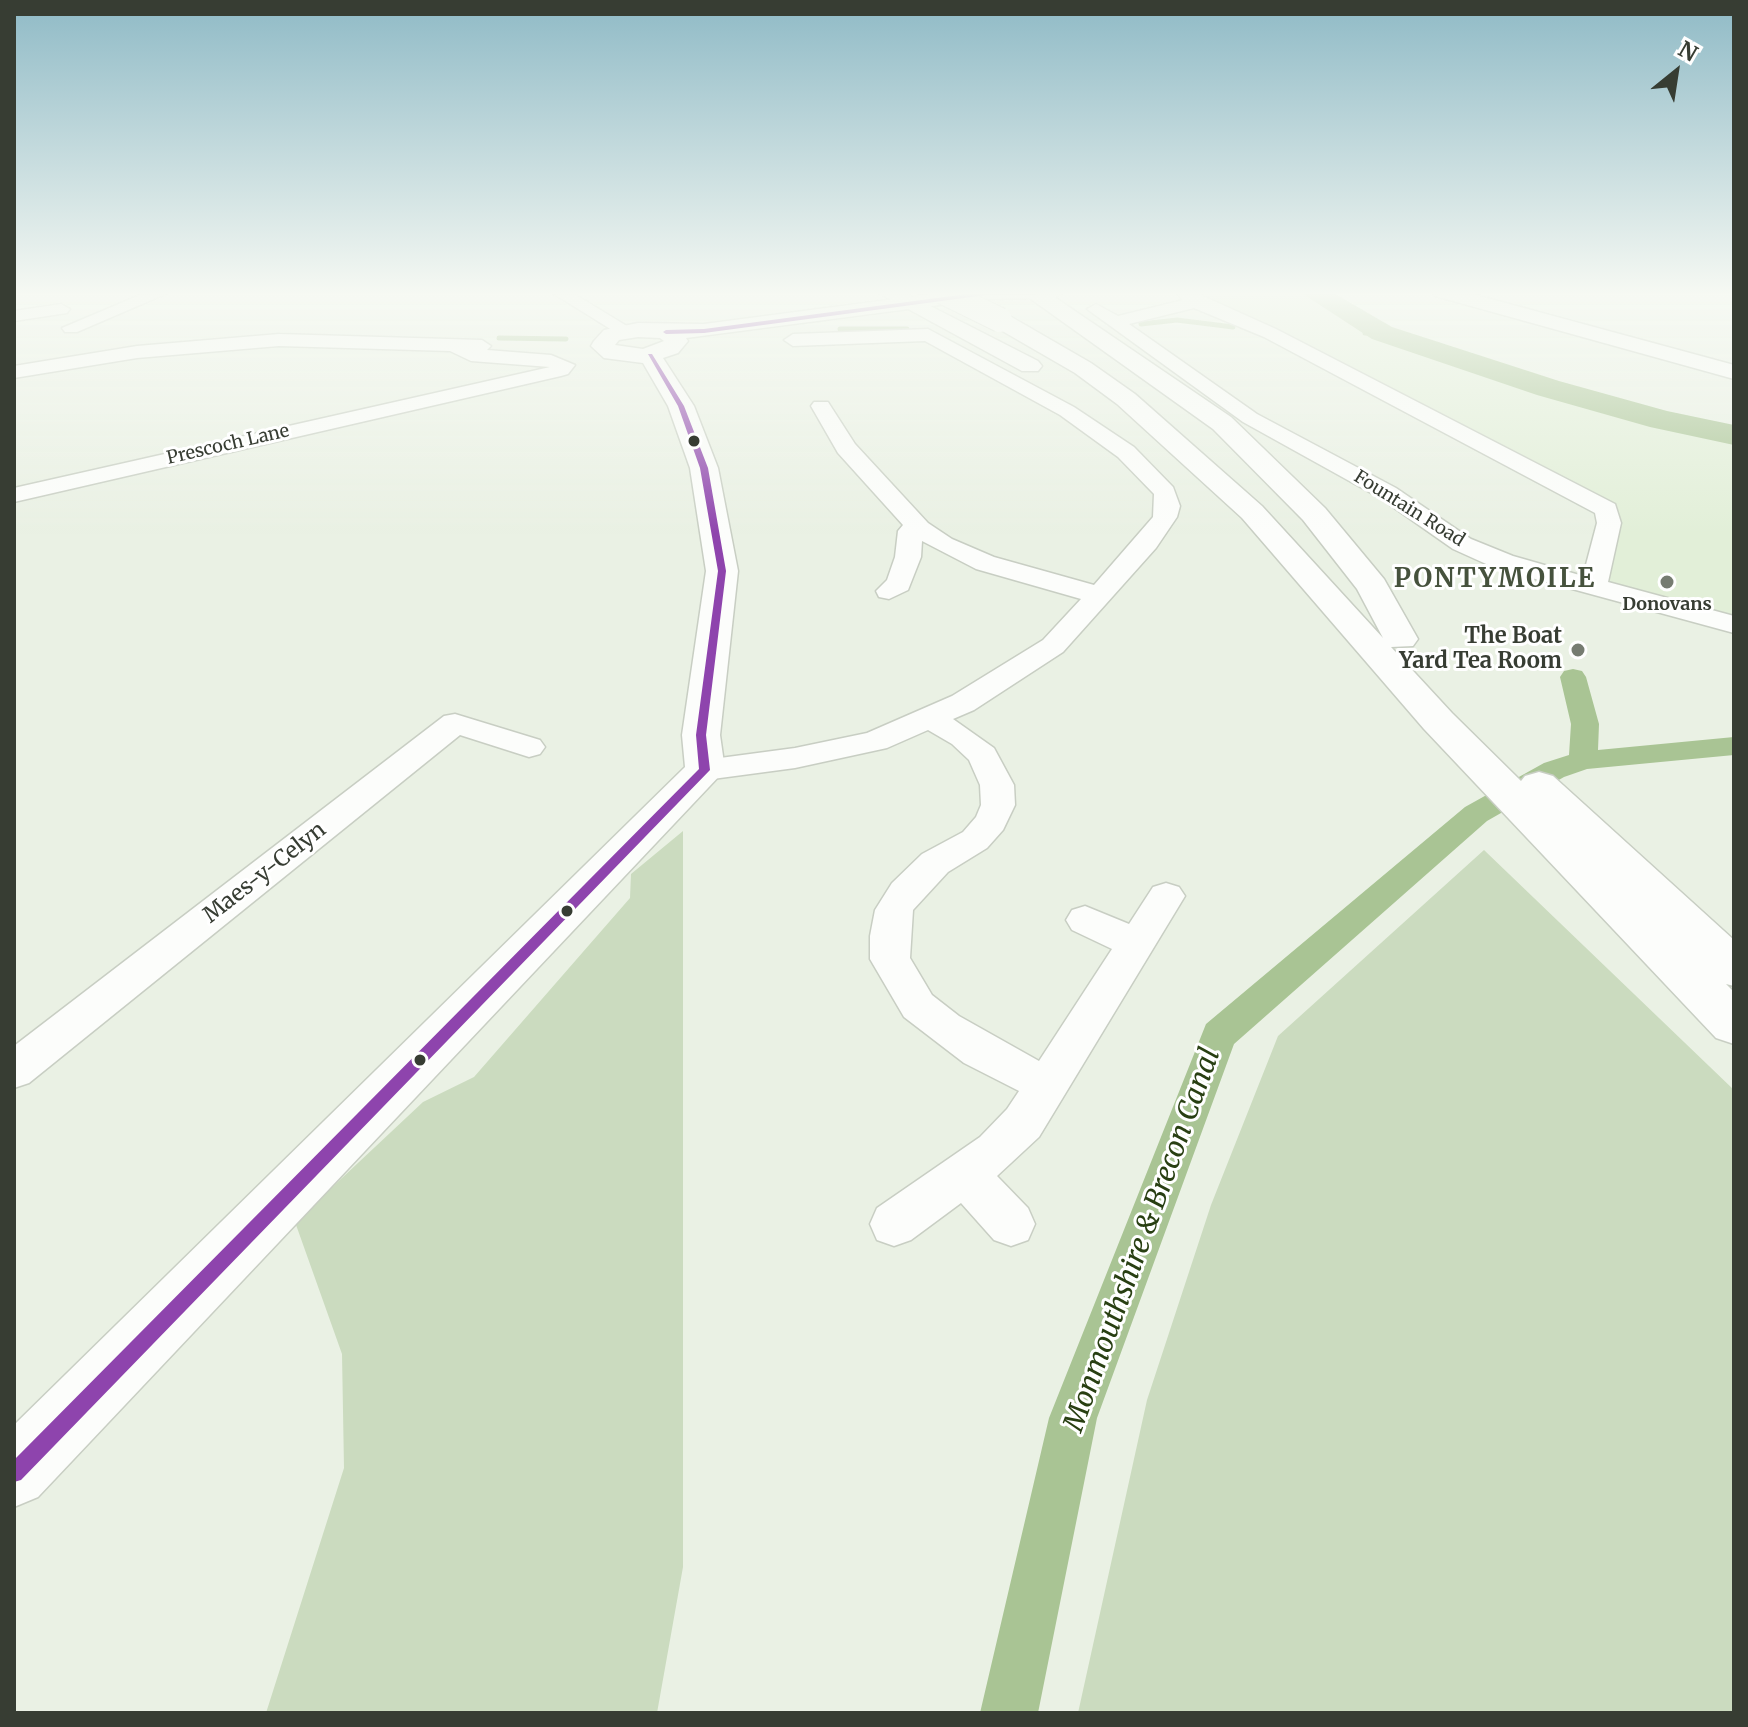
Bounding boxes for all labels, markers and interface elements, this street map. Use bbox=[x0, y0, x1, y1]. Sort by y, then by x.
north arrow bbox=[1636, 32, 1716, 112]
text: N bbox=[1673, 35, 1703, 68]
street label: Prescoch Lane bbox=[165, 420, 291, 470]
unlabelled marker bbox=[686, 433, 702, 449]
street label: Fountain Road bbox=[1350, 466, 1468, 552]
district label: PONTYMOILE bbox=[1394, 564, 1596, 596]
marker: Donovans bbox=[1658, 573, 1676, 591]
place label: Donovans bbox=[1622, 594, 1712, 616]
place label: The Boat Yard Tea Room bbox=[1399, 624, 1562, 676]
marker: The Boat Yard Tea Room bbox=[1569, 641, 1587, 659]
street label: Maes-y-Celyn bbox=[198, 817, 332, 929]
unlabelled marker bbox=[559, 903, 575, 919]
water label: Monmouthshire & Brecon Canal bbox=[1058, 1044, 1228, 1436]
unlabelled marker bbox=[412, 1052, 428, 1068]

